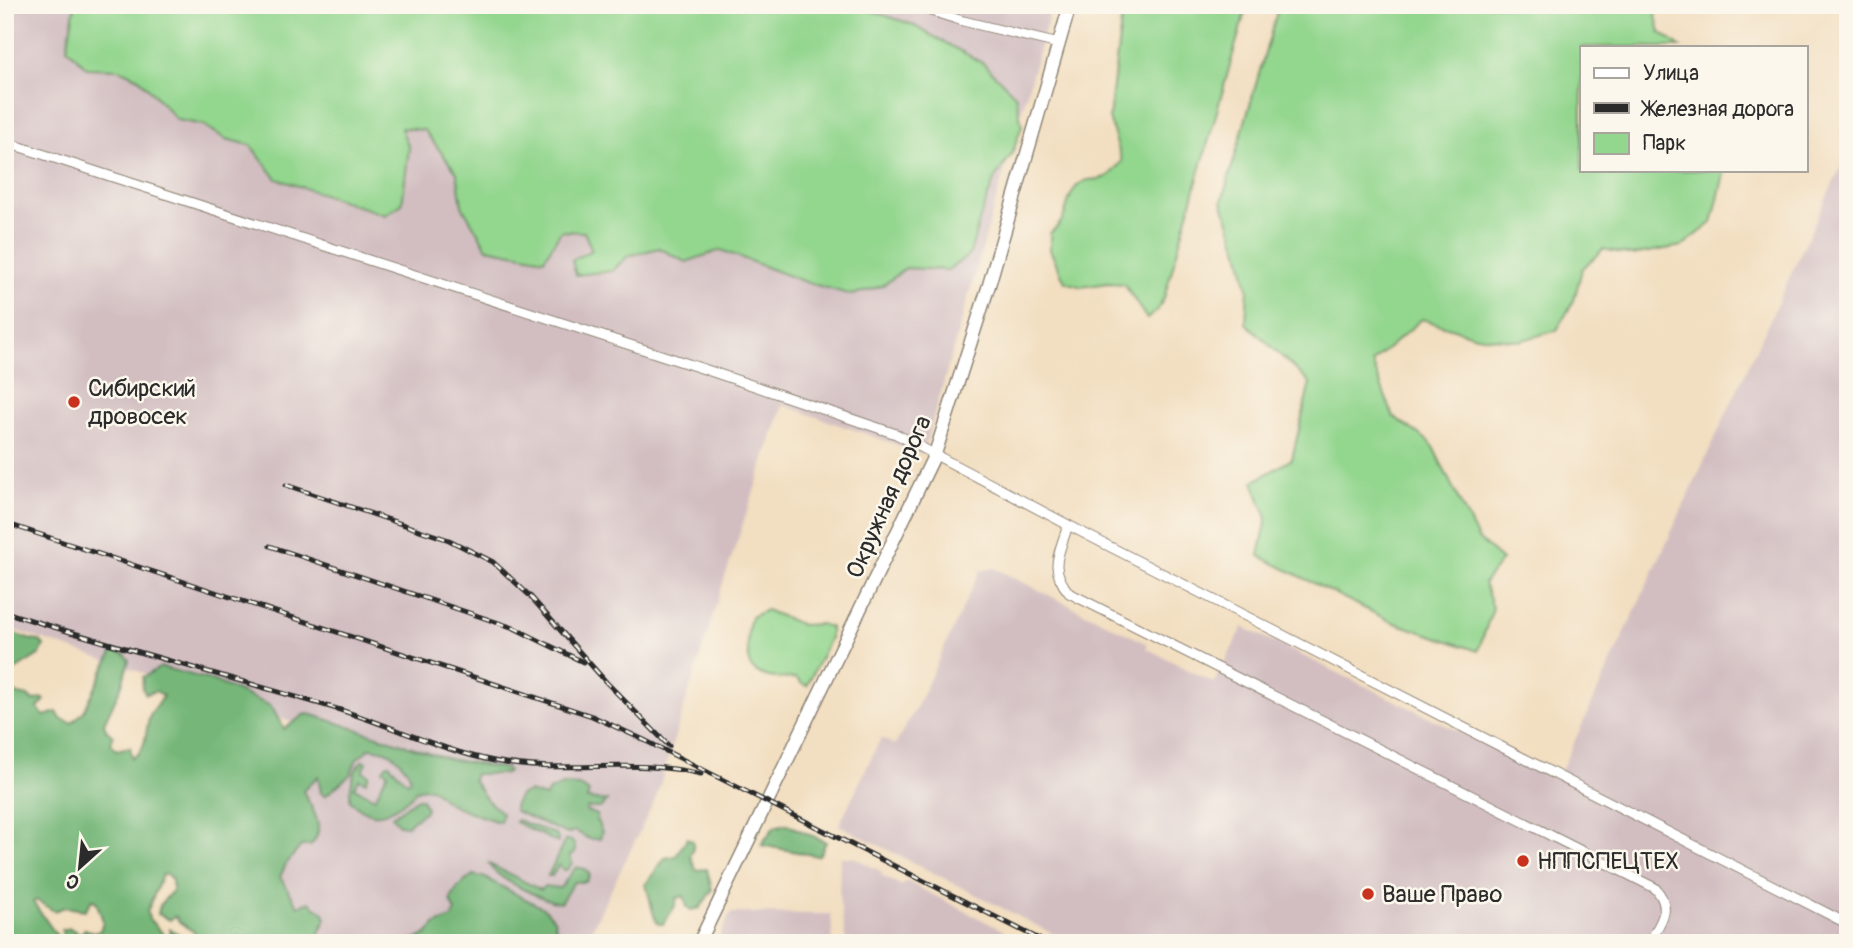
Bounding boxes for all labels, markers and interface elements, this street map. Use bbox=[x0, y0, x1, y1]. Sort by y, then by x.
legend bbox=[1580, 46, 1808, 172]
text: Улица bbox=[1643, 60, 1699, 87]
text: Железная дорога bbox=[1640, 96, 1794, 123]
text: Парк bbox=[1643, 130, 1686, 157]
place label: Сибирский дровосек bbox=[88, 374, 196, 431]
marker: Сибирский дровосек bbox=[66, 394, 82, 410]
street label: Окружная дорога bbox=[840, 411, 938, 583]
north arrow bbox=[46, 832, 116, 902]
place label: НППСПЕЦТЕХ bbox=[1537, 847, 1679, 876]
marker: НППСПЕЦТЕХ bbox=[1515, 853, 1531, 869]
text: С bbox=[62, 868, 83, 895]
place label: Ваше Право bbox=[1382, 880, 1502, 909]
marker: Ваше Право bbox=[1360, 886, 1376, 902]

